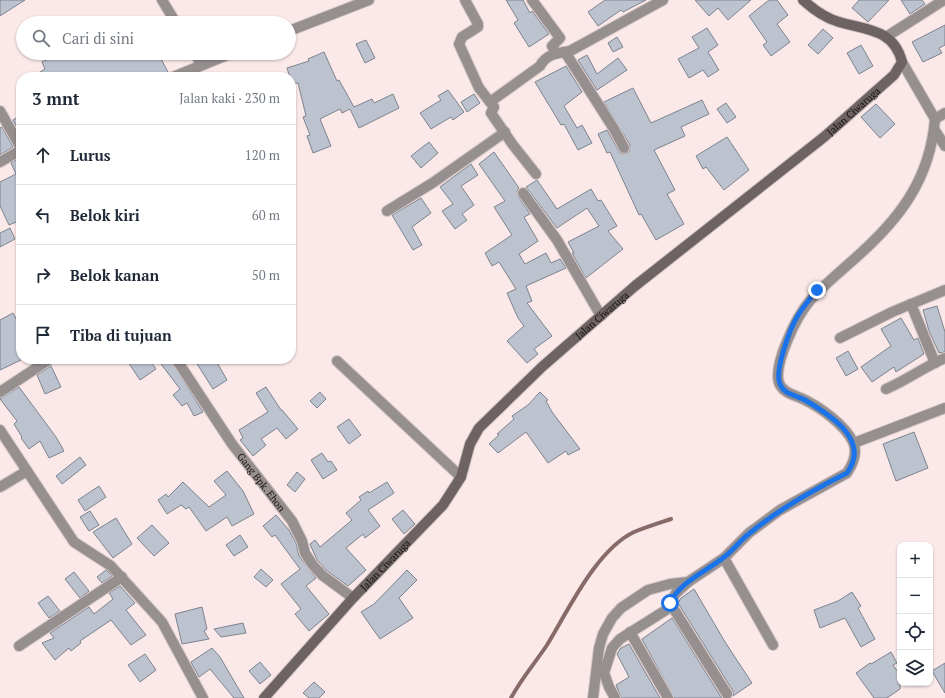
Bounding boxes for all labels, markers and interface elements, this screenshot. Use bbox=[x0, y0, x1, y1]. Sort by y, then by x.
search box bbox=[16, 16, 296, 60]
icon: search bbox=[30, 27, 52, 49]
text: Cari di sini bbox=[62, 28, 134, 48]
street label: Jalan Ciwaruga bbox=[824, 84, 883, 138]
text: 3 mnt bbox=[32, 87, 80, 110]
text: Jalan kaki · 230 m bbox=[179, 89, 280, 107]
icon: ahead bbox=[32, 144, 54, 166]
text: Lurus bbox=[70, 145, 111, 165]
text: 120 m bbox=[245, 146, 280, 164]
icon: left bbox=[32, 204, 54, 226]
text: Belok kiri bbox=[70, 205, 140, 225]
text: 60 m bbox=[252, 206, 280, 224]
icon: right bbox=[32, 264, 54, 286]
text: Belok kanan bbox=[70, 265, 159, 285]
text: 50 m bbox=[252, 266, 280, 284]
route end bbox=[808, 281, 826, 299]
street label: Jalan Ciwaruga bbox=[572, 288, 631, 342]
icon: arrive bbox=[32, 324, 54, 346]
text: Tiba di tujuan bbox=[70, 325, 172, 345]
street label: Gang Bpk. Ehon bbox=[235, 450, 288, 514]
street label: Jalan Ciwaruga bbox=[357, 536, 413, 593]
map controls bbox=[897, 542, 933, 686]
button: + bbox=[897, 542, 933, 578]
button: − bbox=[897, 578, 933, 614]
route start bbox=[661, 594, 679, 612]
button: locate bbox=[897, 614, 933, 650]
button: layers bbox=[897, 650, 933, 686]

